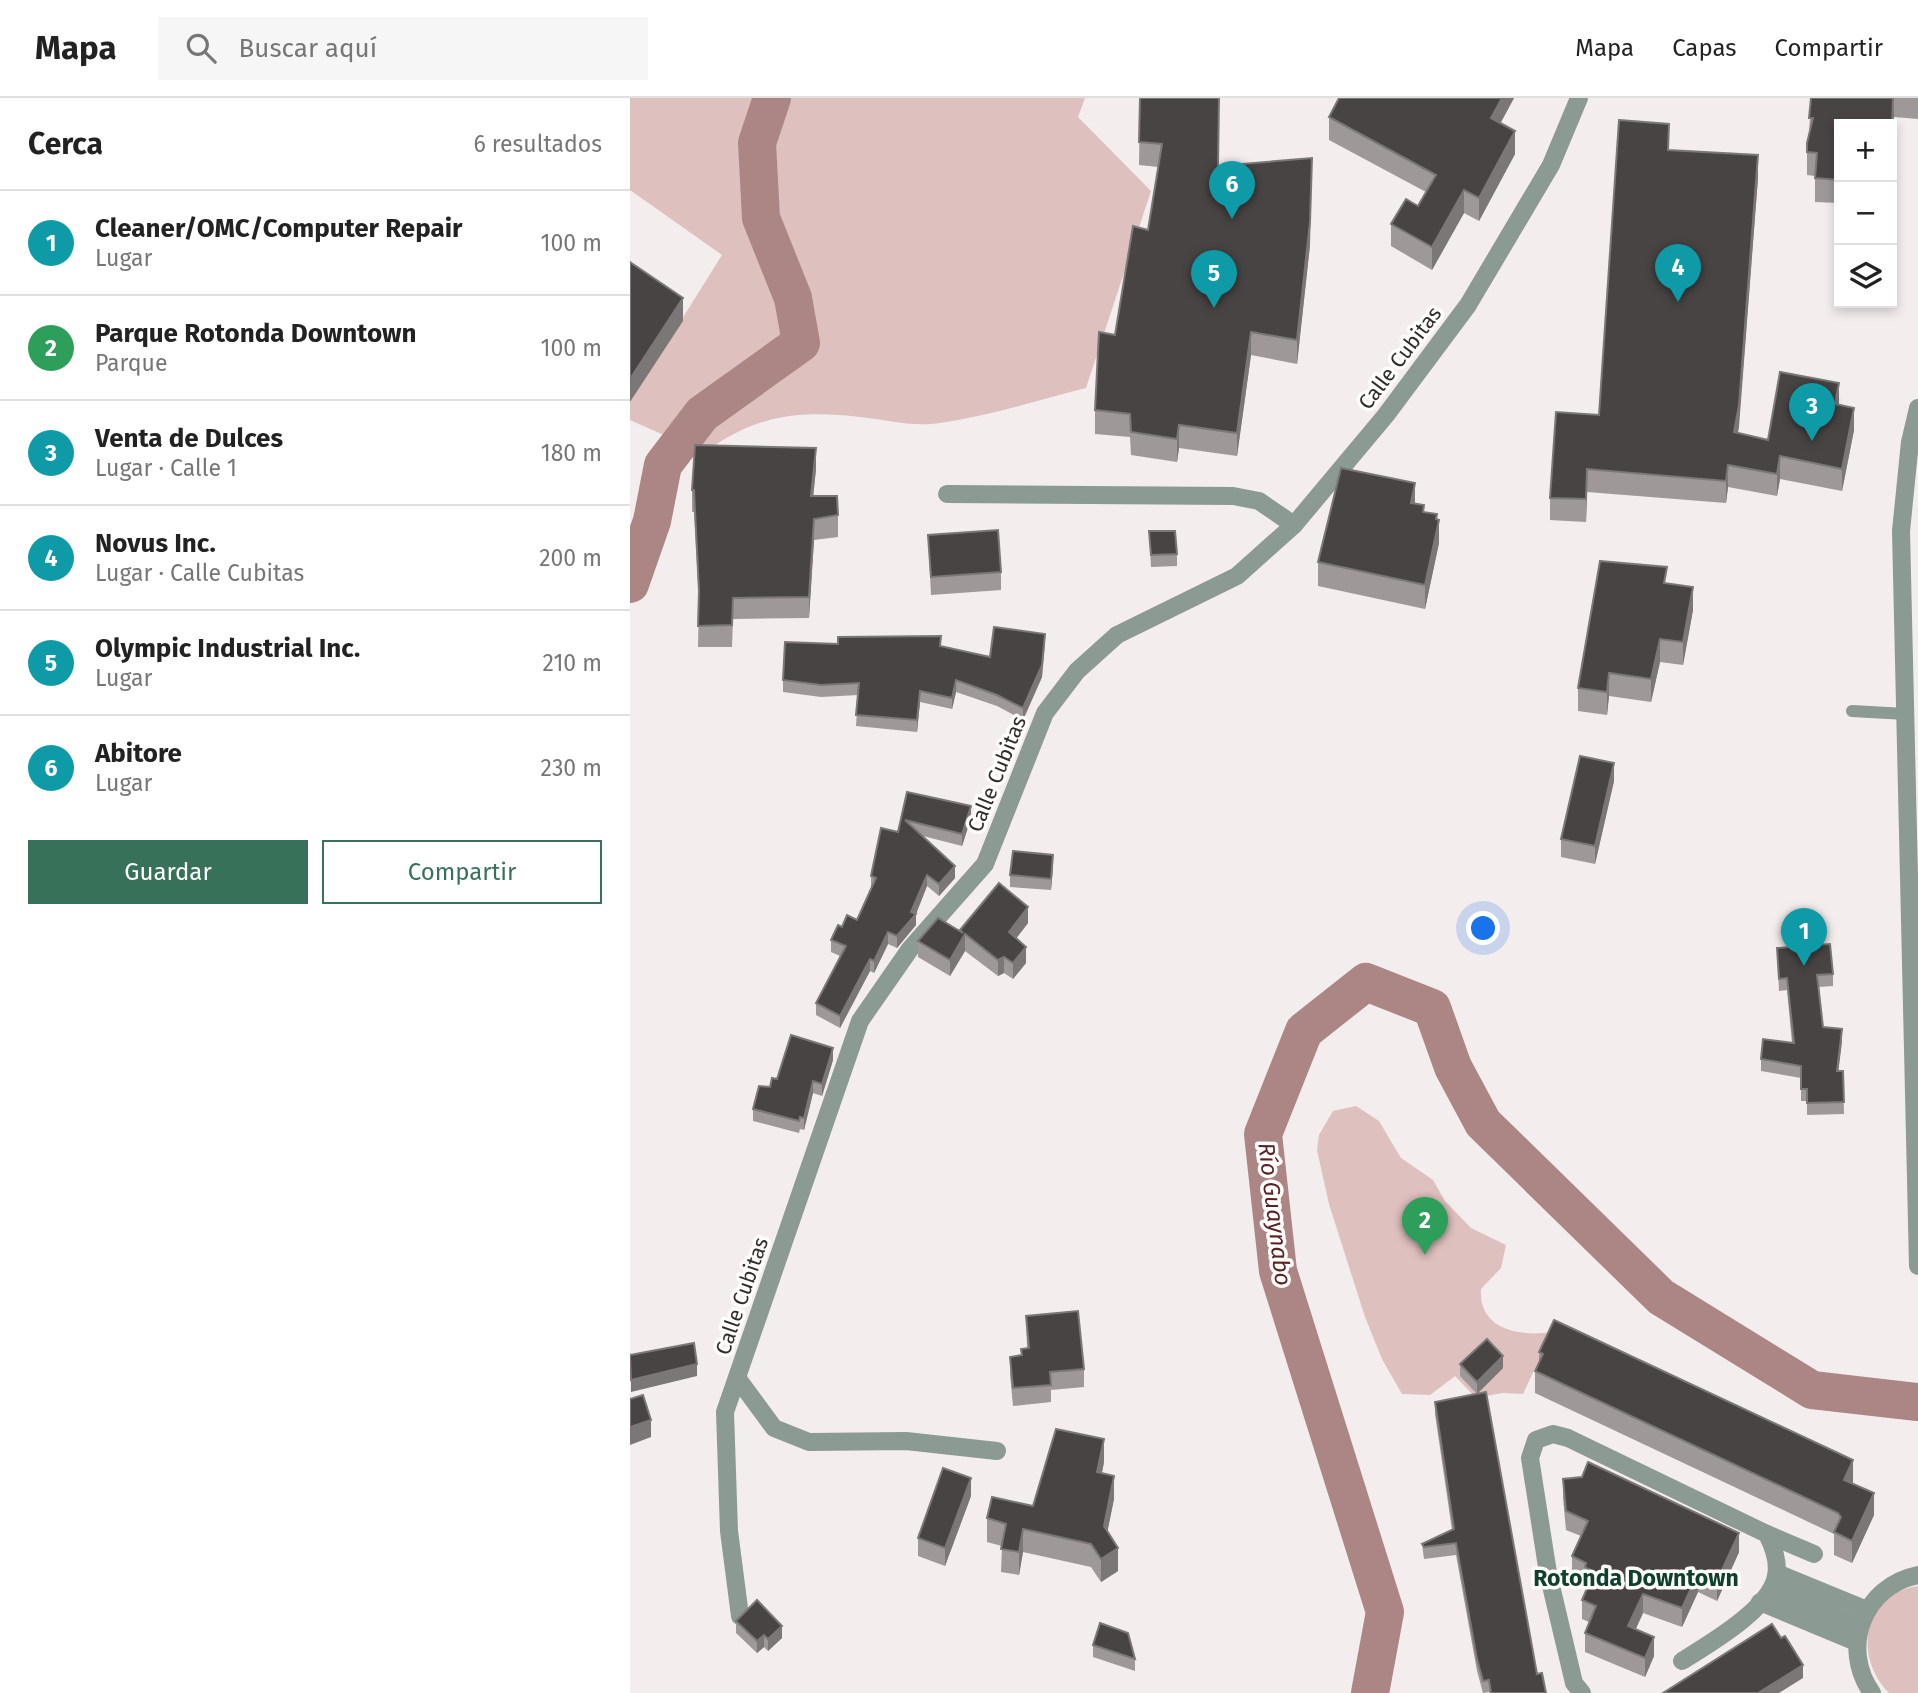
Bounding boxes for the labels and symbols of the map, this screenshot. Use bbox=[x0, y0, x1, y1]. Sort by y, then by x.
pin: 6 bbox=[1209, 161, 1255, 219]
pin: 4 bbox=[1655, 244, 1701, 302]
pin: 5 bbox=[1191, 250, 1237, 308]
street label: Calle Cubitas bbox=[1353, 301, 1447, 415]
pin: 3 bbox=[1789, 383, 1835, 441]
street label: Calle Cubitas bbox=[962, 712, 1032, 836]
pin: 1 bbox=[1781, 908, 1827, 966]
your location bbox=[1466, 911, 1500, 945]
water label: Río Guaynabo bbox=[1252, 1141, 1298, 1287]
pin: 2 bbox=[1402, 1197, 1448, 1255]
street label: Calle Cubitas bbox=[710, 1234, 774, 1358]
district label: Rotonda Downtown bbox=[1533, 1564, 1739, 1592]

